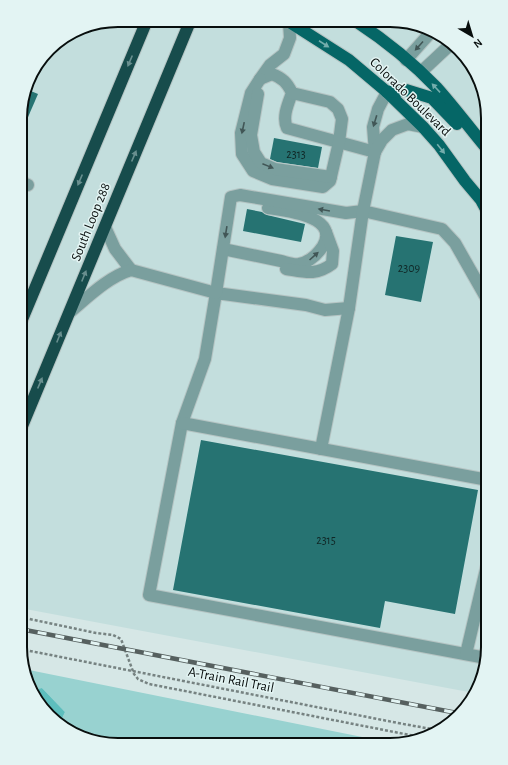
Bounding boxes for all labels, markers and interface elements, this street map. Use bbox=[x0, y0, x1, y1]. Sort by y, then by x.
north arrow bbox=[452, 16, 492, 56]
text: N bbox=[471, 37, 484, 50]
one-way arrow bbox=[319, 40, 329, 48]
one-way arrow bbox=[414, 40, 423, 51]
one-way arrow bbox=[127, 55, 133, 67]
street label: Colorado Boulevard bbox=[367, 55, 453, 139]
one-way arrow bbox=[432, 83, 441, 92]
one-way arrow bbox=[372, 115, 378, 127]
one-way arrow bbox=[240, 122, 246, 135]
one-way arrow bbox=[437, 143, 446, 154]
house number: 2313 bbox=[286, 148, 306, 160]
one-way arrow bbox=[131, 150, 137, 161]
one-way arrow bbox=[263, 163, 274, 169]
one-way arrow bbox=[77, 175, 83, 186]
street label: South Loop 288 bbox=[69, 181, 113, 263]
one-way arrow bbox=[318, 206, 330, 212]
one-way arrow bbox=[223, 226, 229, 238]
one-way arrow bbox=[309, 251, 319, 260]
house number: 2309 bbox=[398, 262, 421, 274]
one-way arrow bbox=[81, 270, 88, 282]
one-way arrow bbox=[57, 330, 63, 342]
one-way arrow bbox=[37, 378, 43, 389]
house number: 2315 bbox=[316, 534, 336, 546]
street label: A-Train Rail Trail bbox=[187, 665, 275, 695]

